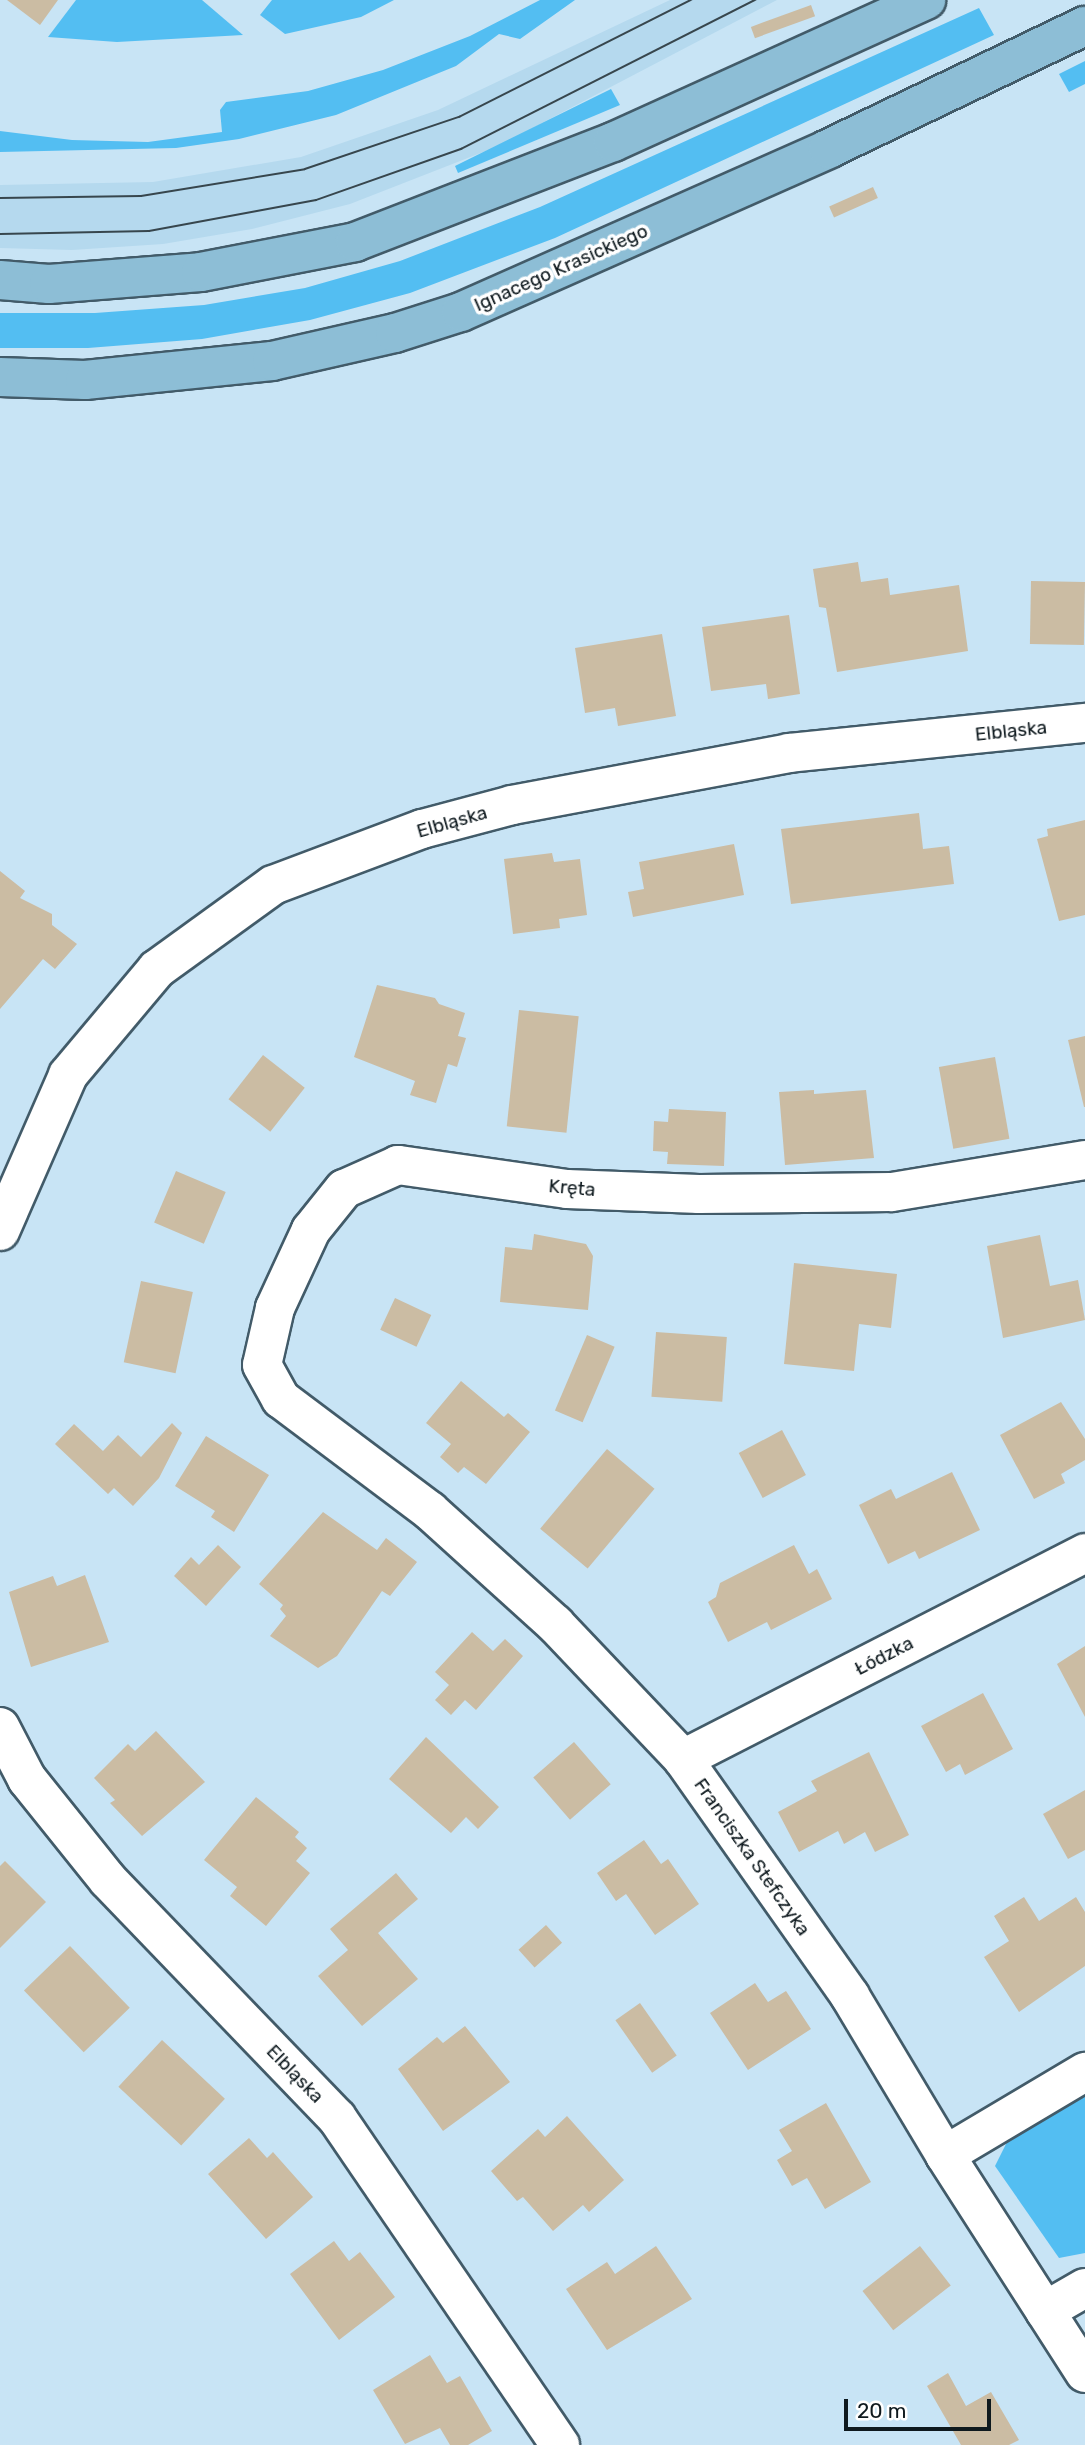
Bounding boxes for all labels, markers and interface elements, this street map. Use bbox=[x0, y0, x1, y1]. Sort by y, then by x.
street label: Ignacego Krasickiego bbox=[471, 219, 651, 317]
street label: Elbląska bbox=[974, 716, 1048, 746]
street label: Elbląska bbox=[414, 801, 490, 843]
street label: Kręta bbox=[548, 1175, 596, 1201]
street label: Łódzka bbox=[851, 1632, 917, 1680]
street label: Franciszka Stefczyka bbox=[689, 1774, 815, 1940]
street label: Elbląska bbox=[262, 2040, 328, 2108]
scale bar bbox=[847, 2386, 994, 2430]
text: 20 m bbox=[857, 2398, 906, 2423]

